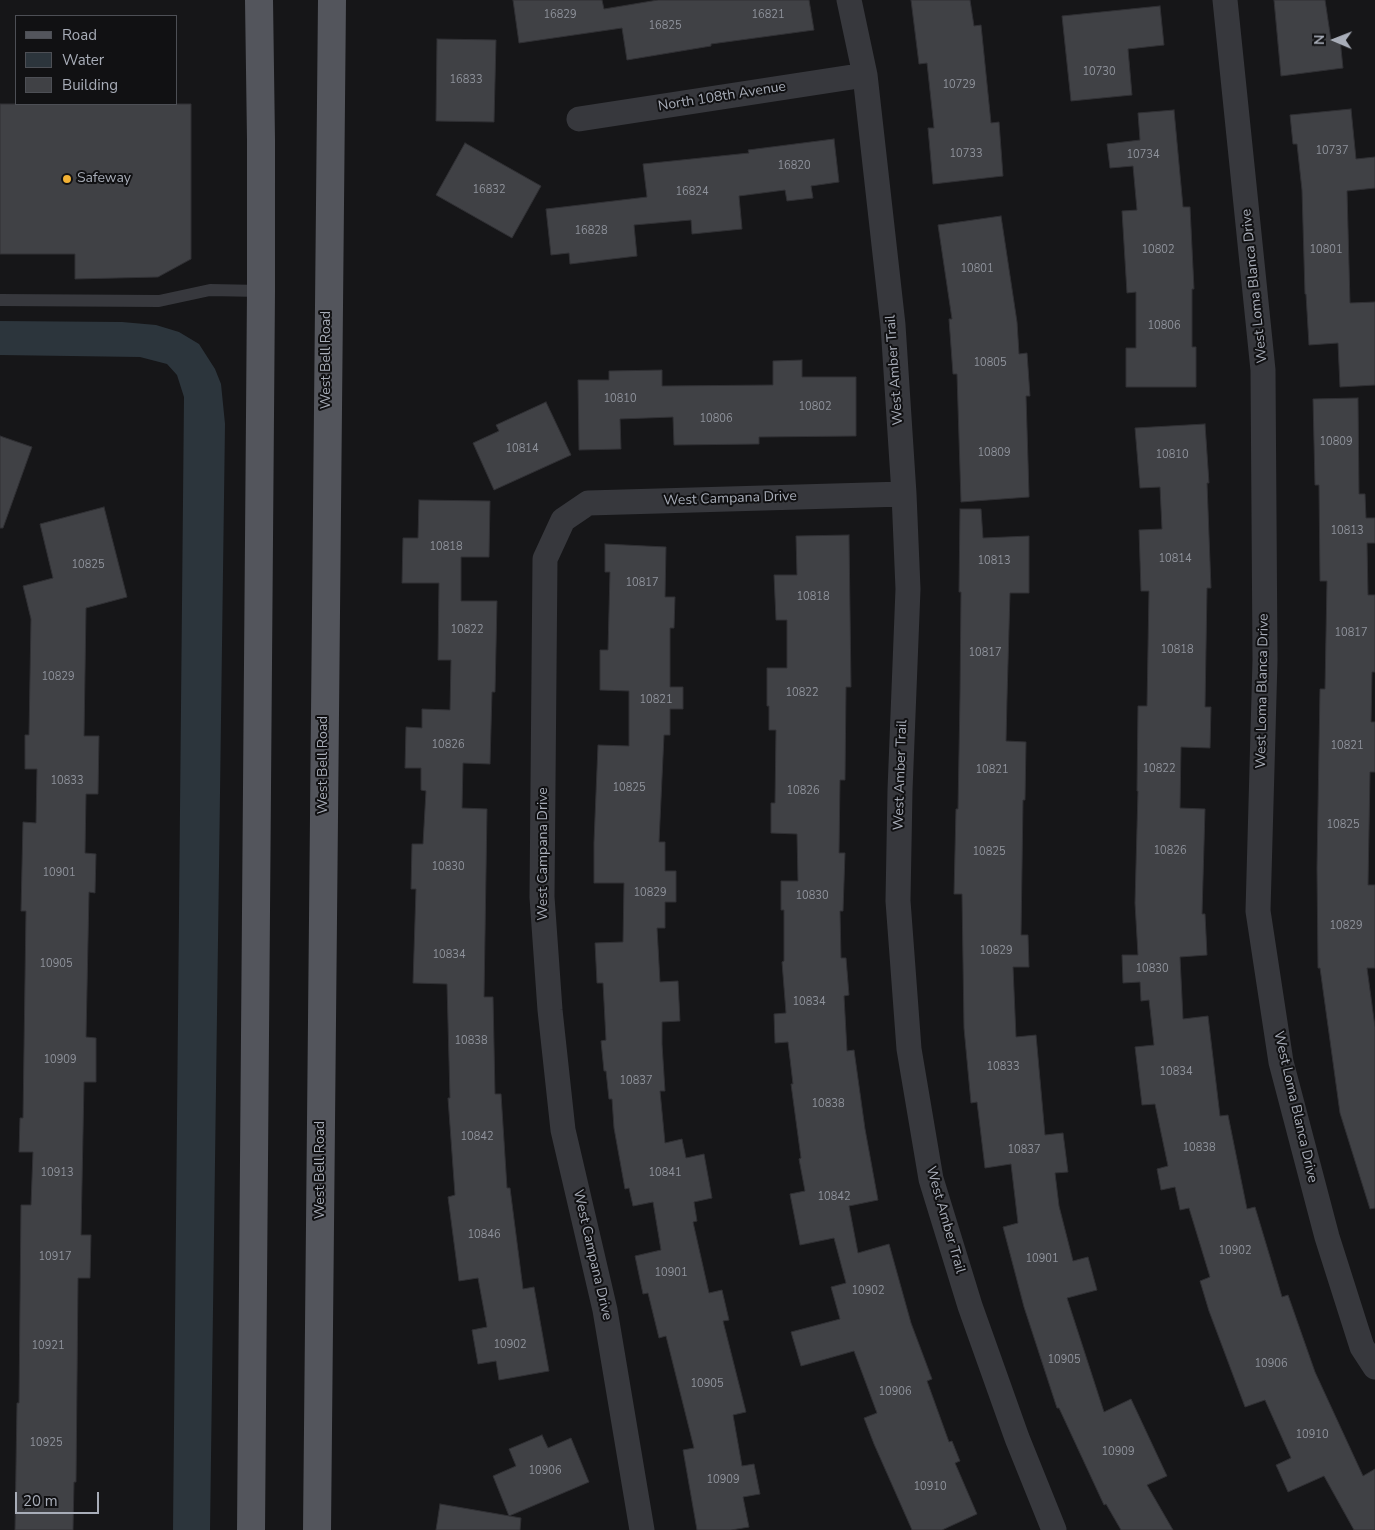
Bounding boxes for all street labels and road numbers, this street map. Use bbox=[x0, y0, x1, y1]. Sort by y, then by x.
street label: North 108th Avenue bbox=[657, 79, 787, 115]
street label: West Loma Blanca Drive bbox=[1239, 208, 1271, 364]
street label: West Bell Road bbox=[319, 311, 335, 409]
street label: West Amber Trail bbox=[883, 314, 907, 426]
street label: West Campana Drive bbox=[663, 488, 797, 510]
street label: West Loma Blanca Drive bbox=[1253, 613, 1273, 769]
street label: West Bell Road bbox=[316, 716, 332, 814]
street label: West Amber Trail bbox=[891, 719, 911, 831]
street label: West Campana Drive bbox=[536, 787, 552, 921]
street label: West Loma Blanca Drive bbox=[1269, 1030, 1321, 1184]
street label: West Bell Road bbox=[313, 1121, 329, 1219]
street label: West Amber Trail bbox=[922, 1164, 968, 1276]
street label: West Campana Drive bbox=[569, 1188, 615, 1322]

